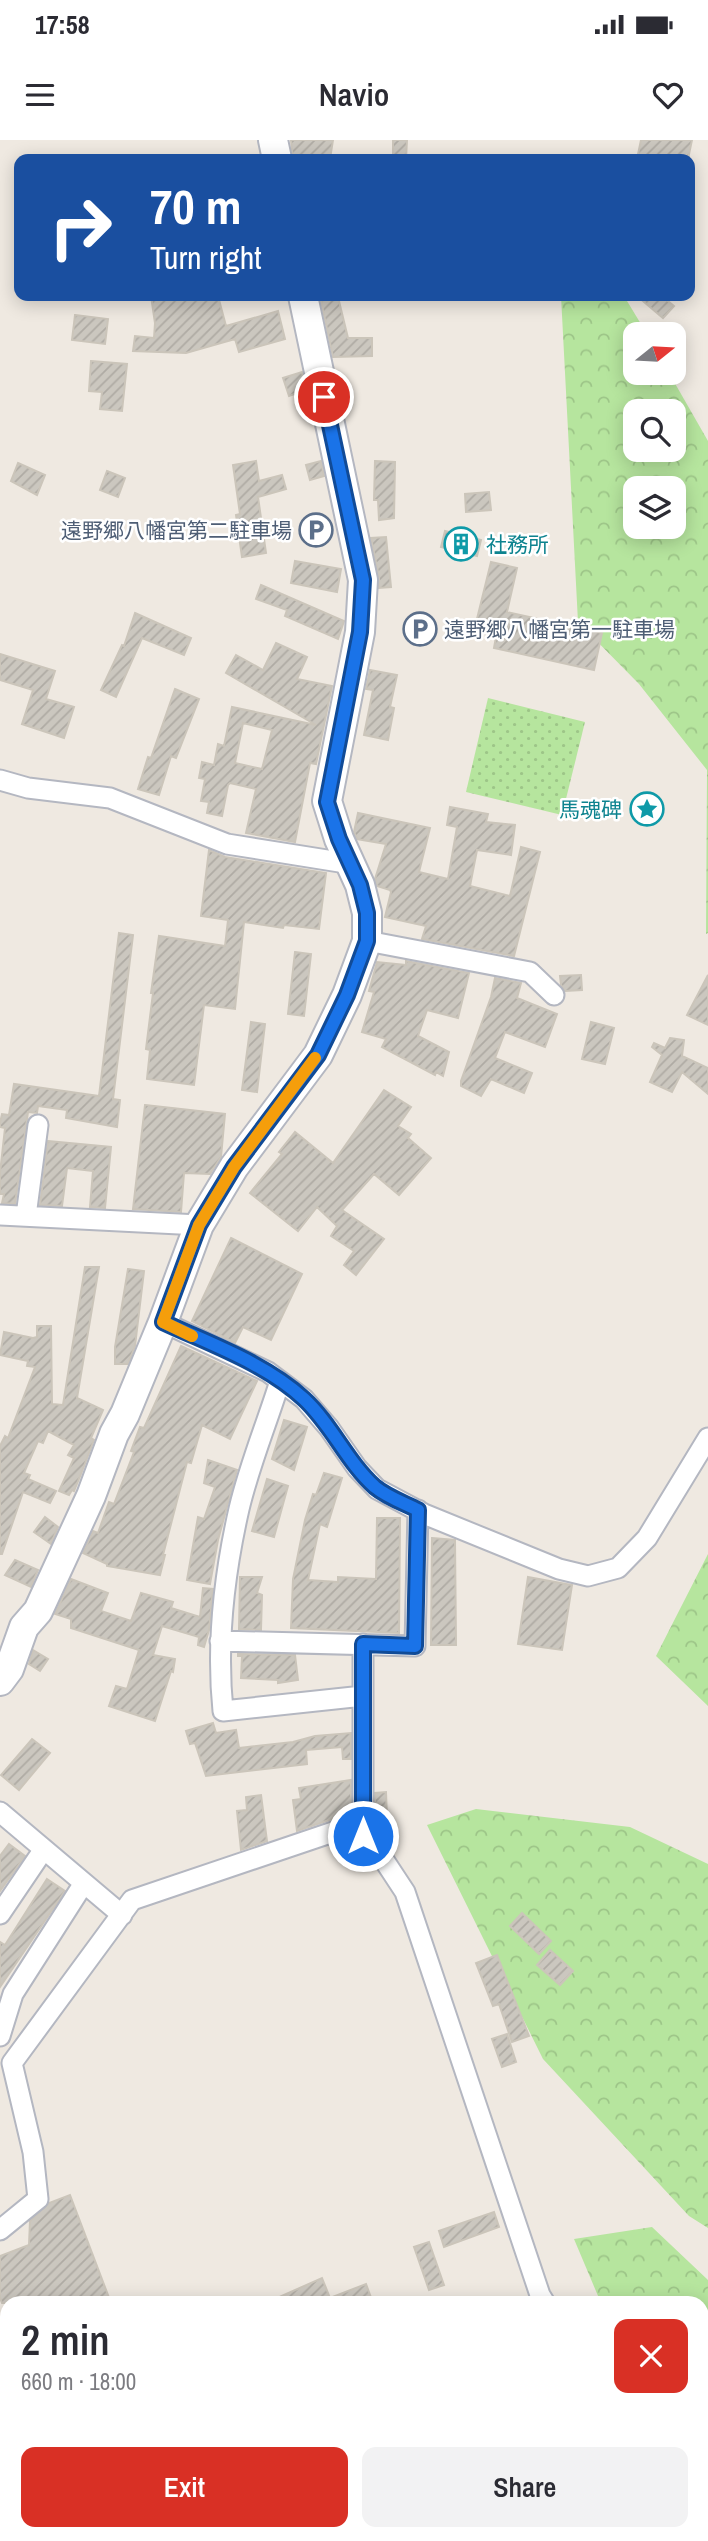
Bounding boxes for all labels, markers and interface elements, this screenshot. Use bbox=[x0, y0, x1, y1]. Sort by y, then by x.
text: 17:58 bbox=[35, 7, 90, 42]
text: Navio bbox=[319, 73, 389, 116]
icon: menu bbox=[21, 76, 59, 114]
icon: heart bbox=[649, 76, 687, 114]
text: 70 m bbox=[150, 173, 242, 239]
icon: right bbox=[35, 182, 126, 273]
text: Turn right bbox=[150, 236, 262, 279]
north arrow bbox=[623, 322, 686, 385]
map controls bbox=[623, 322, 686, 539]
pin bbox=[294, 367, 354, 427]
icon: arrive bbox=[305, 378, 343, 416]
button: search bbox=[623, 399, 686, 462]
button: layers bbox=[623, 476, 686, 539]
parking icon: 遠野郷八幡宮第二駐車場 bbox=[297, 511, 335, 549]
place label: 遠野郷八幡宮第二駐車場 bbox=[61, 516, 292, 545]
building icon: 社務所 bbox=[442, 525, 480, 563]
place label: 社務所 bbox=[486, 530, 549, 559]
parking icon: 遠野郷八幡宮第一駐車場 bbox=[401, 610, 439, 648]
place label: 遠野郷八幡宮第一駐車場 bbox=[444, 615, 675, 644]
place icon: 馬魂碑 bbox=[628, 790, 666, 828]
place label: 馬魂碑 bbox=[559, 795, 622, 824]
position arrow bbox=[326, 1799, 400, 1873]
text: 2 min bbox=[21, 2312, 110, 2368]
button: close bbox=[614, 2319, 688, 2393]
text: 660 m · 18:00 bbox=[21, 2366, 136, 2397]
button: Exit bbox=[21, 2447, 348, 2527]
button: Share bbox=[362, 2447, 688, 2527]

